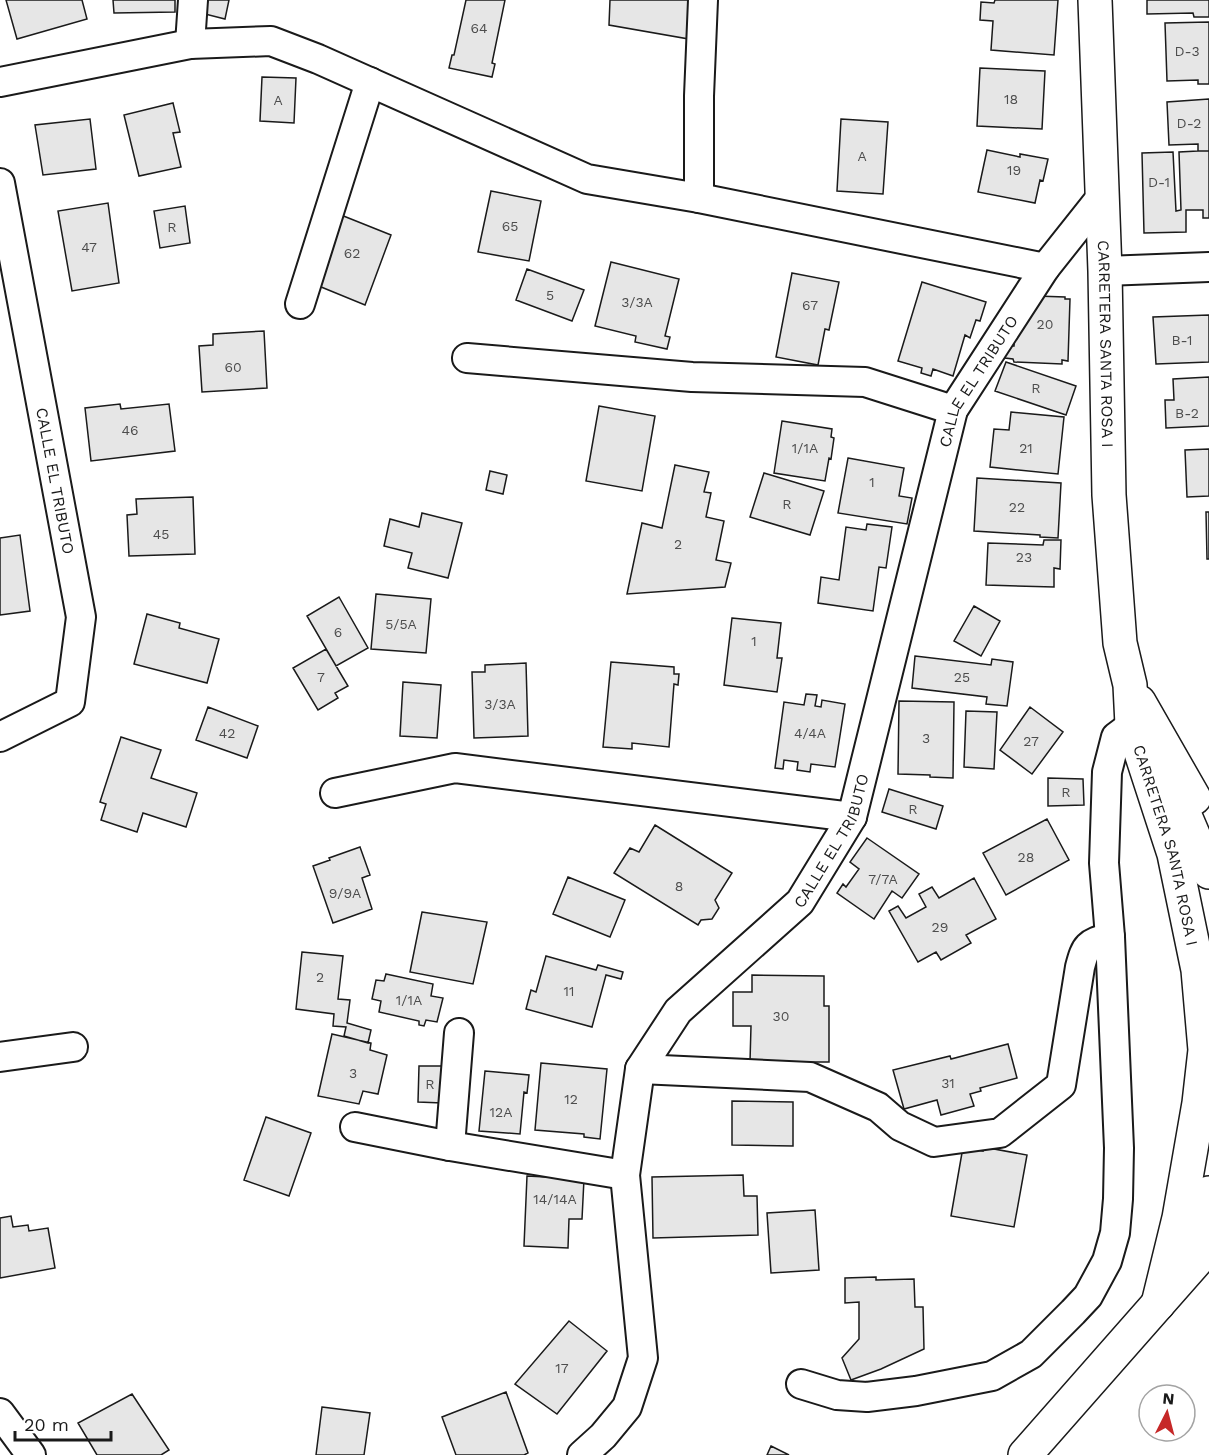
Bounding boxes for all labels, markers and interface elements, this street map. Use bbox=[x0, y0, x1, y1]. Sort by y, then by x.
house number: 64 bbox=[470, 20, 488, 36]
house number: D-3 bbox=[1174, 43, 1200, 59]
house number: 18 bbox=[1004, 91, 1018, 107]
house number: A bbox=[273, 92, 283, 108]
house number: D-2 bbox=[1177, 115, 1201, 131]
house number: A bbox=[857, 148, 867, 164]
house number: 19 bbox=[1007, 162, 1021, 178]
house number: D-1 bbox=[1148, 174, 1170, 190]
house number: 65 bbox=[502, 218, 518, 234]
house number: R bbox=[167, 219, 177, 235]
house number: 47 bbox=[81, 239, 97, 255]
street label: CARRETERA SANTA ROSA I bbox=[1094, 240, 1117, 448]
house number: 62 bbox=[344, 245, 360, 261]
house number: 5 bbox=[546, 287, 554, 303]
house number: 3/3A bbox=[621, 294, 653, 310]
house number: 67 bbox=[802, 297, 818, 313]
street label: CALLE EL TRIBUTO bbox=[935, 312, 1022, 449]
house number: 20 bbox=[1037, 316, 1053, 332]
house number: B-1 bbox=[1171, 332, 1193, 348]
house number: 60 bbox=[224, 359, 242, 375]
house number: R bbox=[1031, 380, 1041, 396]
house number: B-2 bbox=[1175, 405, 1199, 421]
street label: CALLE EL TRIBUTO bbox=[32, 406, 78, 556]
house number: 46 bbox=[121, 422, 139, 438]
house number: 1/1A bbox=[792, 440, 818, 456]
house number: 21 bbox=[1019, 440, 1033, 456]
house number: 1 bbox=[869, 474, 875, 490]
house number: R bbox=[782, 496, 792, 512]
house number: 22 bbox=[1009, 499, 1025, 515]
house number: 45 bbox=[153, 526, 169, 542]
house number: 2 bbox=[674, 536, 682, 552]
house number: 23 bbox=[1016, 549, 1032, 565]
house number: 5/5A bbox=[385, 616, 417, 632]
house number: 6 bbox=[334, 624, 342, 640]
house number: 1 bbox=[751, 633, 757, 649]
house number: 7 bbox=[317, 669, 325, 685]
house number: 25 bbox=[954, 669, 970, 685]
house number: 3/3A bbox=[484, 696, 516, 712]
house number: 42 bbox=[219, 725, 235, 741]
house number: 4/4A bbox=[794, 725, 826, 741]
house number: 3 bbox=[922, 730, 930, 746]
house number: 27 bbox=[1023, 733, 1039, 749]
street label: CARRETERA SANTA ROSA I bbox=[1129, 742, 1202, 947]
street label: CALLE EL TRIBUTO bbox=[790, 772, 872, 911]
house number: R bbox=[1061, 784, 1071, 800]
house number: R bbox=[908, 801, 918, 817]
house number: 28 bbox=[1018, 849, 1034, 865]
house number: 7/7A bbox=[868, 871, 898, 887]
house number: 8 bbox=[675, 878, 683, 894]
house number: 9/9A bbox=[329, 885, 361, 901]
house number: 29 bbox=[932, 919, 948, 935]
house number: 2 bbox=[316, 969, 324, 985]
house number: 11 bbox=[564, 983, 574, 999]
house number: 1/1A bbox=[396, 992, 422, 1008]
house number: 30 bbox=[773, 1008, 789, 1024]
house number: 3 bbox=[349, 1065, 357, 1081]
house number: 31 bbox=[941, 1075, 955, 1091]
house number: R bbox=[425, 1076, 435, 1092]
house number: 12 bbox=[564, 1091, 578, 1107]
house number: 12A bbox=[490, 1104, 512, 1120]
house number: 14/14A bbox=[533, 1191, 577, 1207]
house number: 17 bbox=[555, 1360, 569, 1376]
north arrow bbox=[1137, 1383, 1197, 1443]
text: N bbox=[1162, 1389, 1175, 1409]
scale bar bbox=[15, 1404, 111, 1442]
text: 20 m bbox=[24, 1414, 69, 1435]

